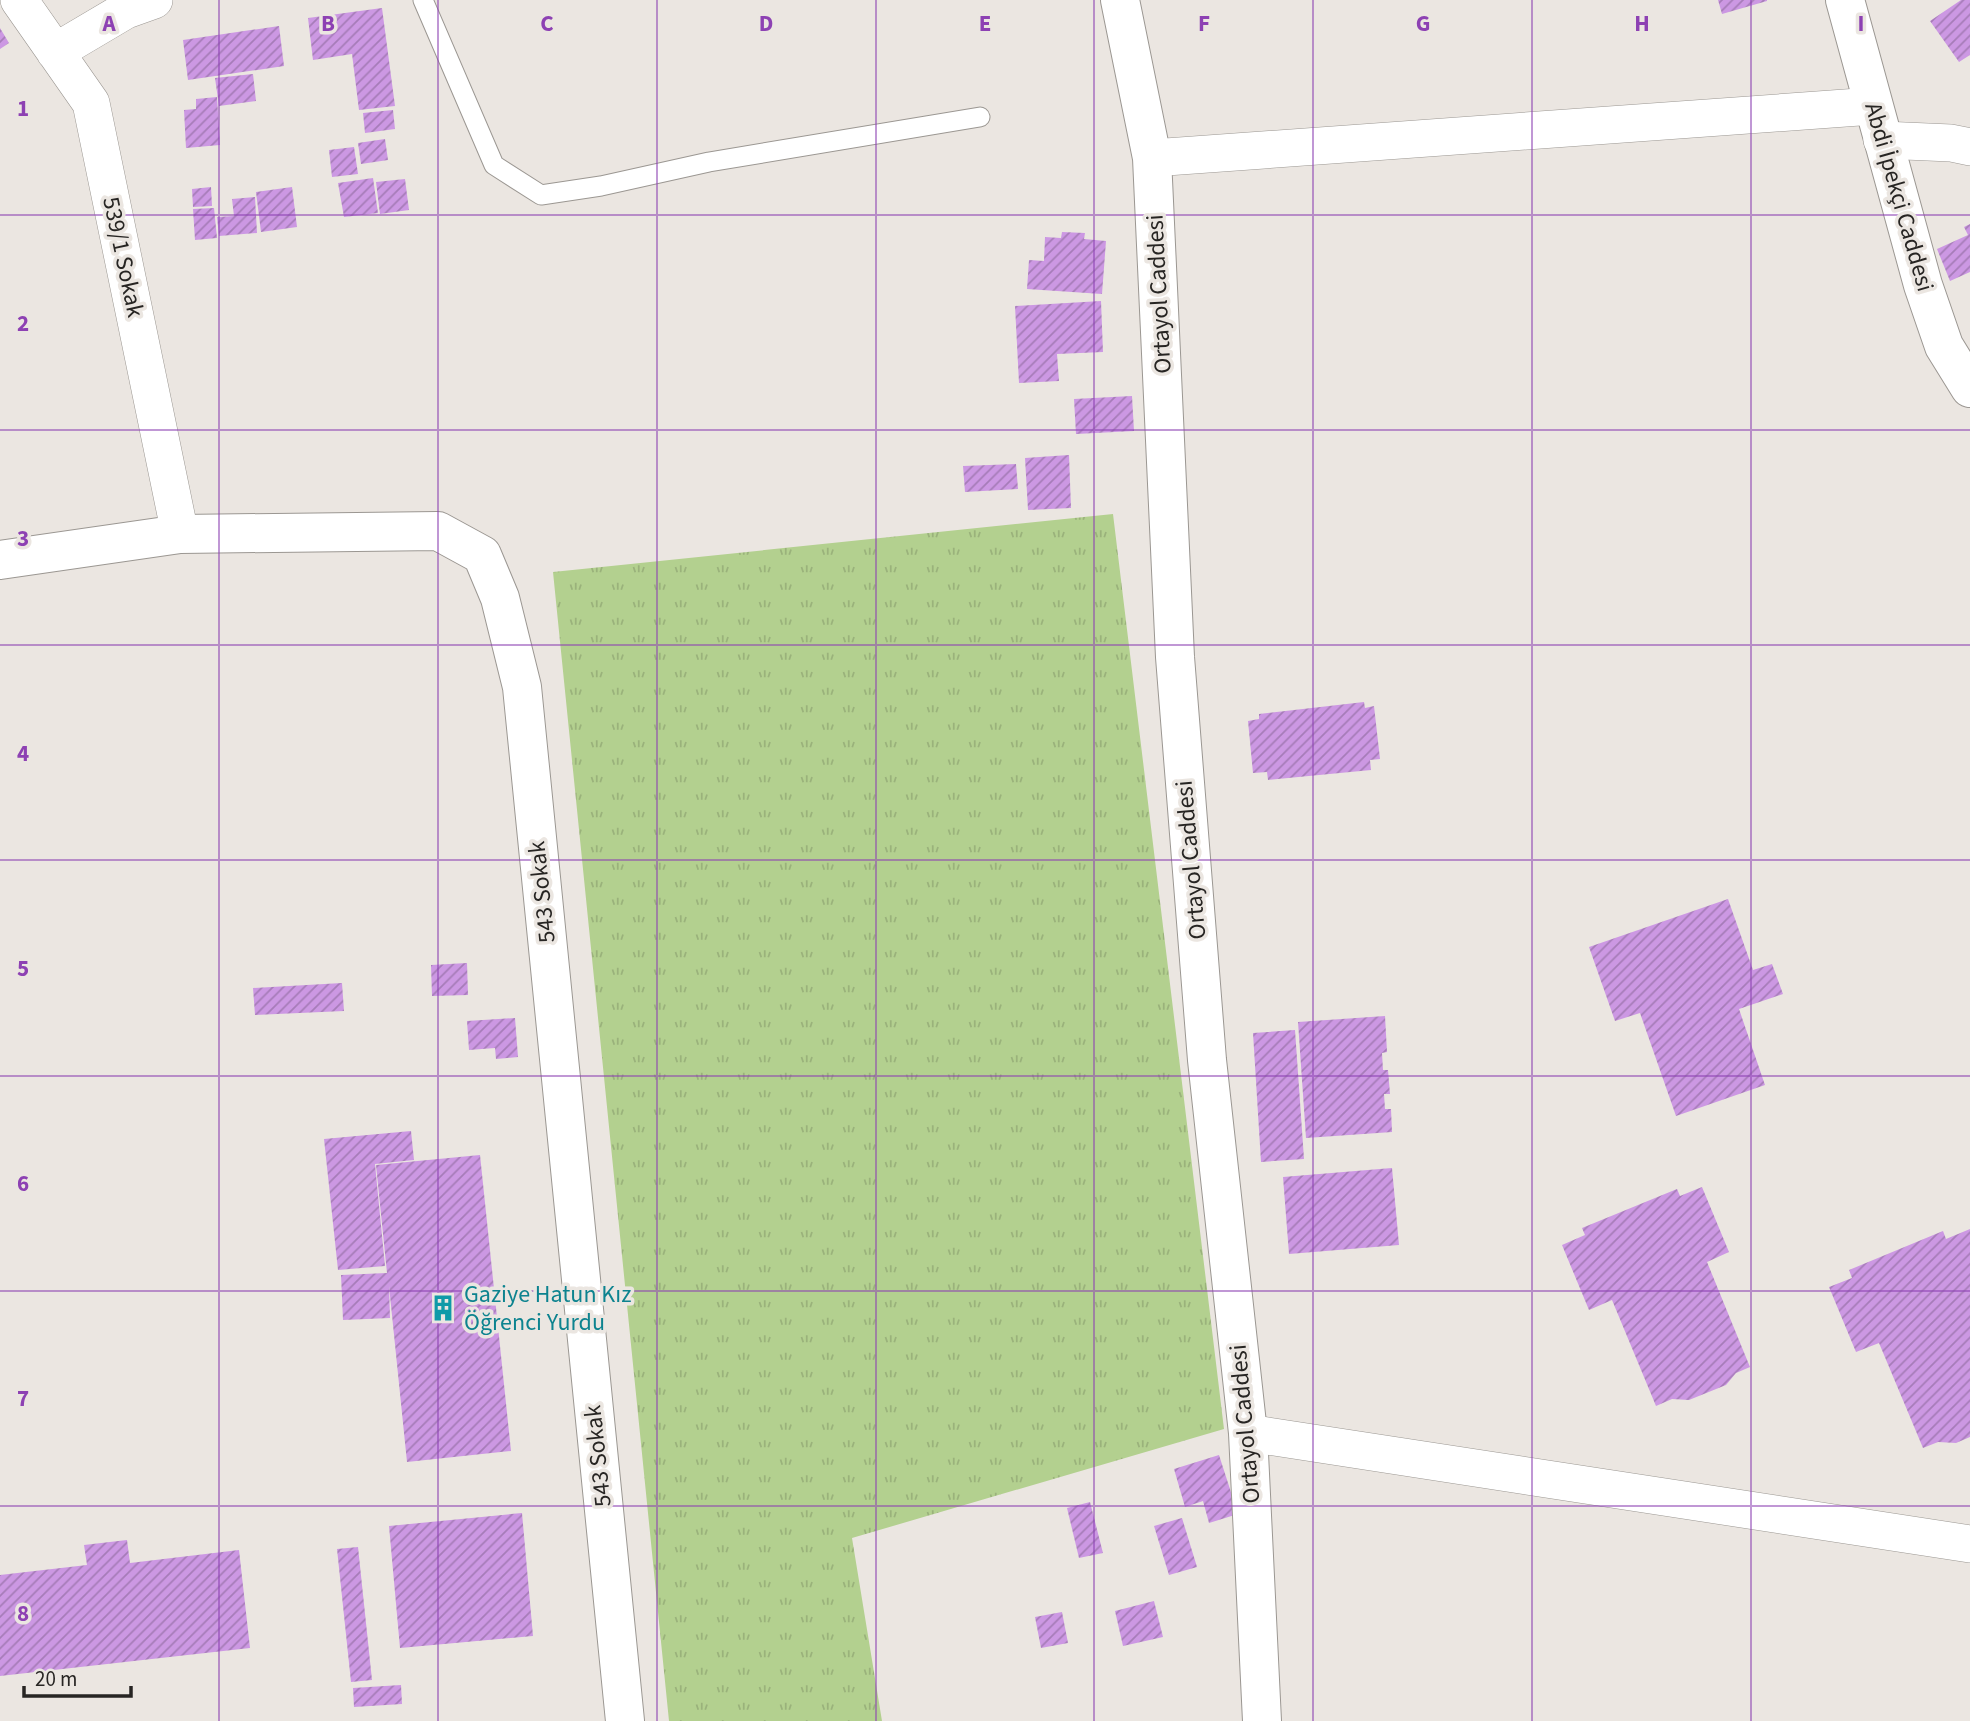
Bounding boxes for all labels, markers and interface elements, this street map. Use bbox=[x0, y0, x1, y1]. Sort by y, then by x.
text: A bbox=[101, 7, 116, 40]
text: B bbox=[321, 7, 335, 40]
text: C bbox=[540, 7, 554, 40]
text: D bbox=[759, 7, 773, 40]
text: E bbox=[979, 7, 991, 40]
text: F bbox=[1198, 7, 1210, 40]
text: G bbox=[1416, 7, 1430, 40]
text: H bbox=[1634, 7, 1650, 40]
text: I bbox=[1858, 7, 1864, 40]
text: 1 bbox=[17, 92, 29, 125]
street label: Abdi İpekçi Caddesi bbox=[1855, 98, 1943, 296]
street label: 539/1 Sokak bbox=[93, 194, 153, 321]
street label: Ortayol Caddesi bbox=[1137, 214, 1181, 374]
text: 2 bbox=[17, 307, 29, 340]
text: 3 bbox=[17, 522, 29, 555]
text: 4 bbox=[17, 737, 29, 770]
street label: Ortayol Caddesi bbox=[1167, 779, 1215, 941]
street label: 543 Sokak bbox=[519, 839, 565, 945]
text: 5 bbox=[17, 952, 29, 985]
text: 6 bbox=[17, 1167, 29, 1200]
place label: Gaziye Hatun Kız Öğrenci Yurdu bbox=[464, 1277, 631, 1340]
building icon: Gaziye Hatun Kız Öğrenci Yurdu bbox=[428, 1293, 458, 1323]
street label: Ortayol Caddesi bbox=[1221, 1343, 1269, 1505]
text: 7 bbox=[17, 1382, 29, 1415]
street label: 543 Sokak bbox=[575, 1403, 621, 1509]
text: 8 bbox=[17, 1597, 29, 1630]
scale bar bbox=[24, 1654, 131, 1698]
text: 20 m bbox=[35, 1664, 77, 1694]

